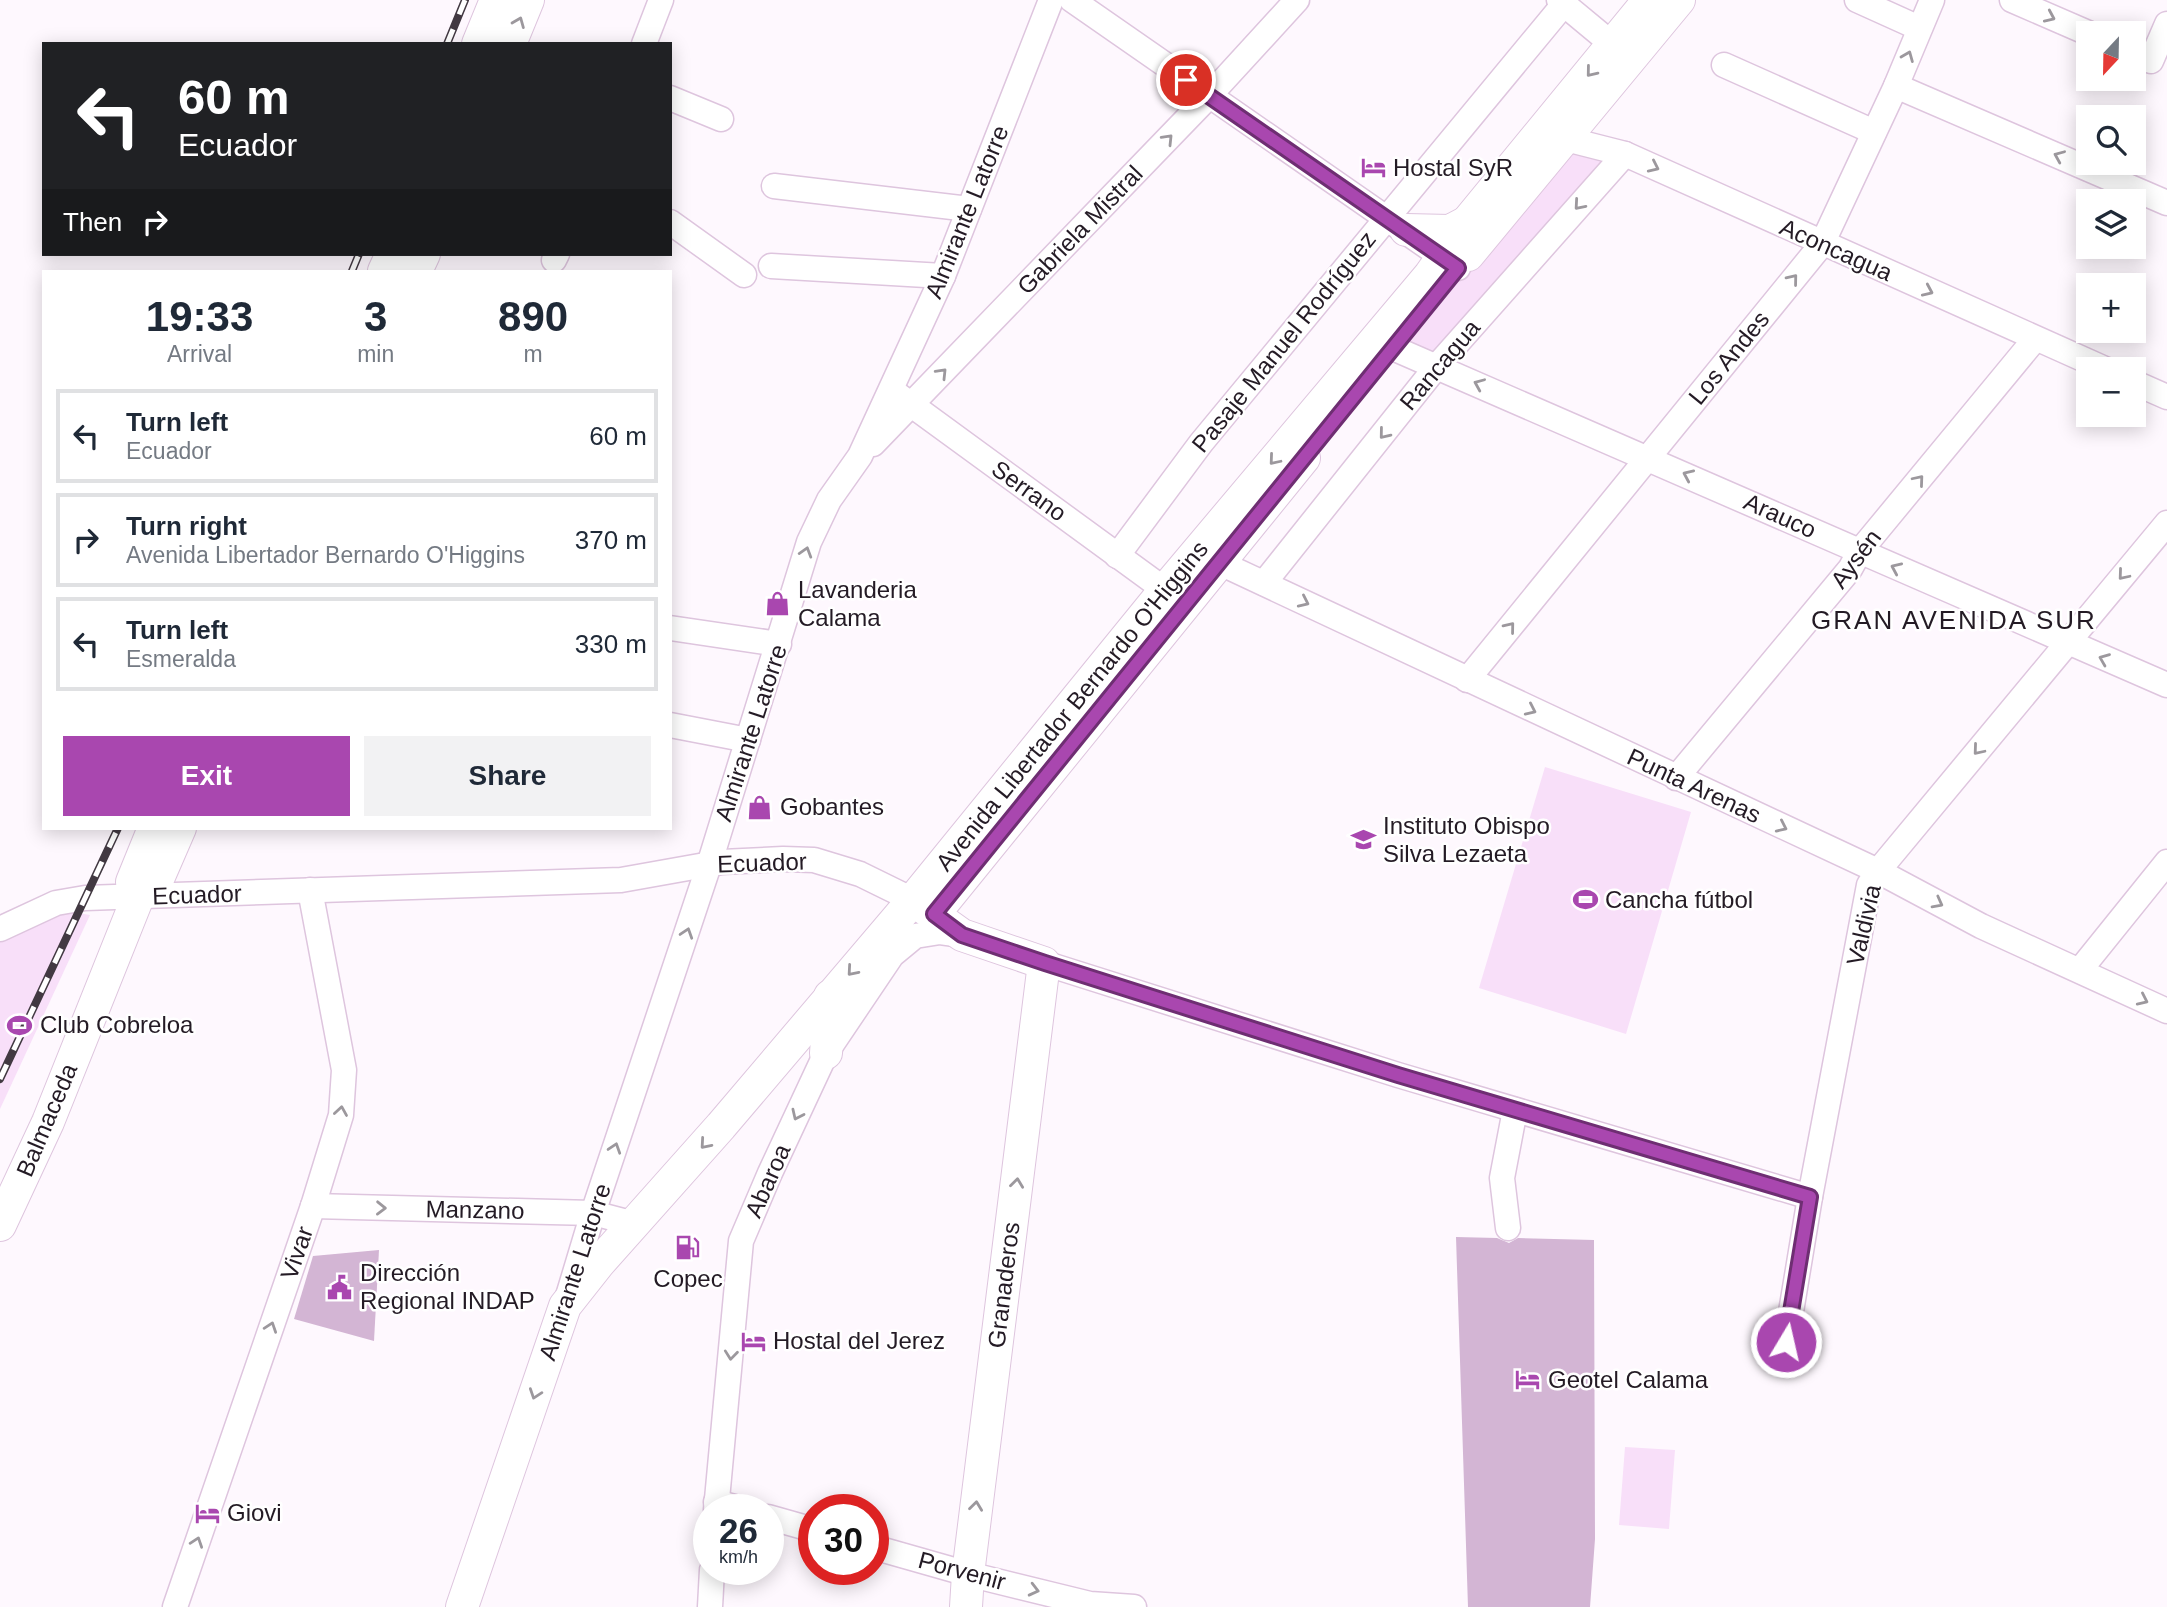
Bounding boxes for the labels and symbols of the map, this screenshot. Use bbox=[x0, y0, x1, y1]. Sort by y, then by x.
one-way arrow bbox=[2042, 9, 2055, 23]
one-way arrow bbox=[511, 17, 525, 29]
north arrow bbox=[2076, 21, 2146, 91]
pin bbox=[1156, 50, 1216, 110]
one-way arrow bbox=[1899, 51, 1913, 63]
one-way arrow bbox=[1587, 63, 1599, 76]
street label: Almirante Latorre bbox=[920, 121, 1014, 302]
one-way arrow bbox=[1160, 134, 1173, 147]
one-way arrow bbox=[2054, 151, 2066, 165]
hotel icon: Hostal SyR bbox=[1359, 154, 1387, 182]
place label: Hostal SyR bbox=[1393, 154, 1513, 181]
one-way arrow bbox=[1646, 159, 1659, 173]
street label: Gabriela Mistral bbox=[1012, 160, 1148, 299]
one-way arrow bbox=[1575, 197, 1588, 210]
street label: Aconcagua bbox=[1776, 213, 1897, 287]
street label: Pasaje Manuel Rodríguez bbox=[1186, 226, 1381, 457]
one-way arrow bbox=[1784, 275, 1797, 287]
one-way arrow bbox=[1921, 283, 1933, 297]
street label: Los Andes bbox=[1683, 306, 1774, 410]
street label: Rancagua bbox=[1394, 314, 1486, 415]
one-way arrow bbox=[934, 368, 947, 381]
one-way arrow bbox=[1474, 379, 1486, 393]
one-way arrow bbox=[1379, 426, 1392, 438]
one-way arrow bbox=[1270, 452, 1282, 465]
street label: Serrano bbox=[987, 455, 1072, 527]
one-way arrow bbox=[1683, 469, 1695, 483]
one-way arrow bbox=[1911, 475, 1923, 488]
street label: Arauco bbox=[1740, 488, 1820, 543]
street label: Aysén bbox=[1825, 524, 1886, 593]
street label: Avenida Libertador Bernardo O'Higgins bbox=[930, 535, 1213, 876]
one-way arrow bbox=[798, 546, 813, 558]
one-way arrow bbox=[1891, 562, 1903, 576]
one-way arrow bbox=[2119, 567, 2131, 580]
place label: Lavanderia Calama bbox=[798, 576, 917, 631]
shop icon: Lavanderia Calama bbox=[764, 590, 792, 618]
one-way arrow bbox=[1297, 594, 1309, 608]
district label: GRAN AVENIDA SUR bbox=[1811, 605, 2097, 635]
one-way arrow bbox=[1502, 622, 1514, 635]
street label: Almirante Latorre bbox=[709, 641, 792, 825]
one-way arrow bbox=[2099, 654, 2111, 668]
one-way arrow bbox=[1524, 702, 1537, 716]
one-way arrow bbox=[1973, 742, 1986, 754]
street label: Punta Arenas bbox=[1623, 743, 1765, 828]
shop icon: Gobantes bbox=[746, 793, 774, 821]
place label: Gobantes bbox=[780, 793, 884, 820]
place label: Instituto Obispo Silva Lezaeta bbox=[1383, 812, 1550, 867]
one-way arrow bbox=[1775, 819, 1787, 833]
school or university icon: Instituto Obispo Silva Lezaeta bbox=[1349, 826, 1377, 854]
street label: Ecuador bbox=[717, 847, 807, 878]
street label: Ecuador bbox=[152, 879, 242, 910]
street label: Valdivia bbox=[1841, 881, 1886, 968]
sports icon: Cancha fútbol bbox=[1571, 886, 1599, 914]
place label: Cancha fútbol bbox=[1605, 886, 1753, 913]
one-way arrow bbox=[1930, 895, 1943, 908]
one-way arrow bbox=[679, 927, 693, 939]
one-way arrow bbox=[848, 962, 860, 975]
one-way arrow bbox=[2136, 992, 2148, 1006]
sports icon: Club Cobreloa bbox=[6, 1011, 34, 1039]
place label: Club Cobreloa bbox=[40, 1011, 194, 1038]
street label: Balmaceda bbox=[11, 1059, 83, 1180]
one-way arrow bbox=[333, 1105, 348, 1117]
one-way arrow bbox=[791, 1108, 805, 1120]
one-way arrow bbox=[701, 1136, 713, 1149]
street label: Abaroa bbox=[739, 1139, 796, 1222]
one-way arrow bbox=[606, 1143, 621, 1155]
one-way arrow bbox=[1009, 1178, 1024, 1189]
street label: Almirante Latorre bbox=[533, 1180, 616, 1364]
street label: Manzano bbox=[425, 1195, 525, 1224]
one-way arrow bbox=[376, 1200, 387, 1216]
street label: Granaderos bbox=[982, 1220, 1025, 1349]
street label: Vivar bbox=[275, 1223, 318, 1283]
fuel station icon: Copec bbox=[674, 1234, 702, 1262]
place label: Dirección Regional INDAP bbox=[360, 1259, 535, 1314]
place label: Copec bbox=[653, 1265, 723, 1292]
public building icon: Dirección Regional INDAP bbox=[326, 1273, 354, 1301]
position arrow bbox=[1749, 1305, 1823, 1379]
one-way arrow bbox=[263, 1322, 277, 1334]
hotel icon: Hostal del Jerez bbox=[739, 1327, 767, 1355]
place label: Hostal del Jerez bbox=[773, 1327, 945, 1354]
one-way arrow bbox=[724, 1349, 739, 1360]
hotel icon: Geotel Calama bbox=[1514, 1366, 1542, 1394]
place label: Geotel Calama bbox=[1548, 1366, 1709, 1393]
one-way arrow bbox=[529, 1387, 543, 1400]
speed limit sign: 30 bbox=[798, 1494, 889, 1585]
hotel icon: Giovi bbox=[193, 1499, 221, 1527]
place label: Giovi bbox=[227, 1499, 282, 1526]
one-way arrow bbox=[969, 1501, 984, 1512]
one-way arrow bbox=[189, 1537, 203, 1549]
street label: Porvenir bbox=[915, 1546, 1009, 1595]
one-way arrow bbox=[1028, 1582, 1040, 1597]

